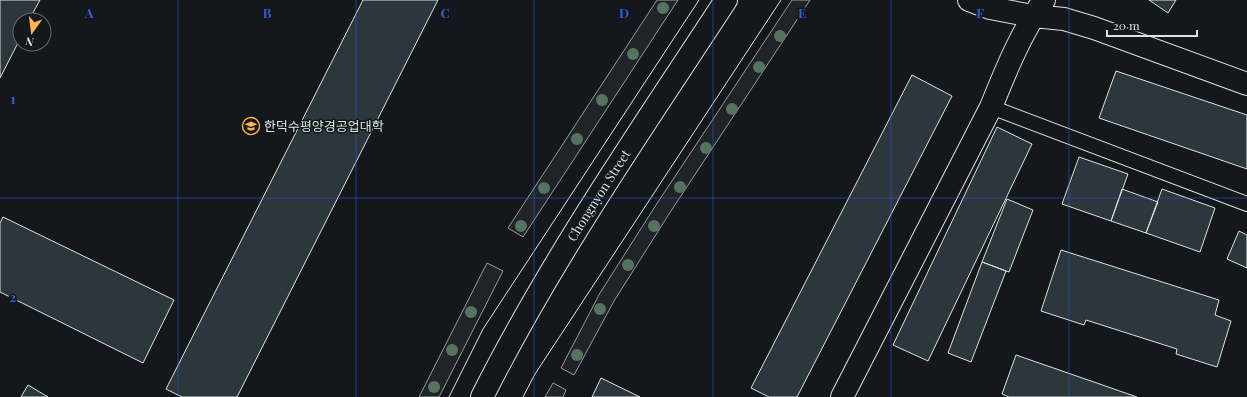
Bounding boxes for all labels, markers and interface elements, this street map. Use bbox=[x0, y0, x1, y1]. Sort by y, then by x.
text: A bbox=[84, 4, 94, 21]
text: B bbox=[263, 4, 272, 21]
text: C bbox=[440, 4, 450, 21]
text: D bbox=[619, 4, 629, 21]
text: E bbox=[798, 4, 806, 21]
text: F bbox=[976, 4, 984, 21]
north arrow bbox=[12, 12, 52, 52]
scale bar bbox=[1107, 12, 1197, 38]
text: 20 m bbox=[1113, 17, 1140, 33]
text: N bbox=[24, 34, 35, 50]
text: 1 bbox=[11, 90, 16, 107]
school or university icon: 한덕수평양경공업대학 bbox=[241, 116, 261, 136]
place label: 한덕수평양경공업대학 bbox=[264, 117, 384, 134]
street label: Chongnyon Street bbox=[563, 146, 634, 244]
text: 2 bbox=[10, 288, 17, 305]

